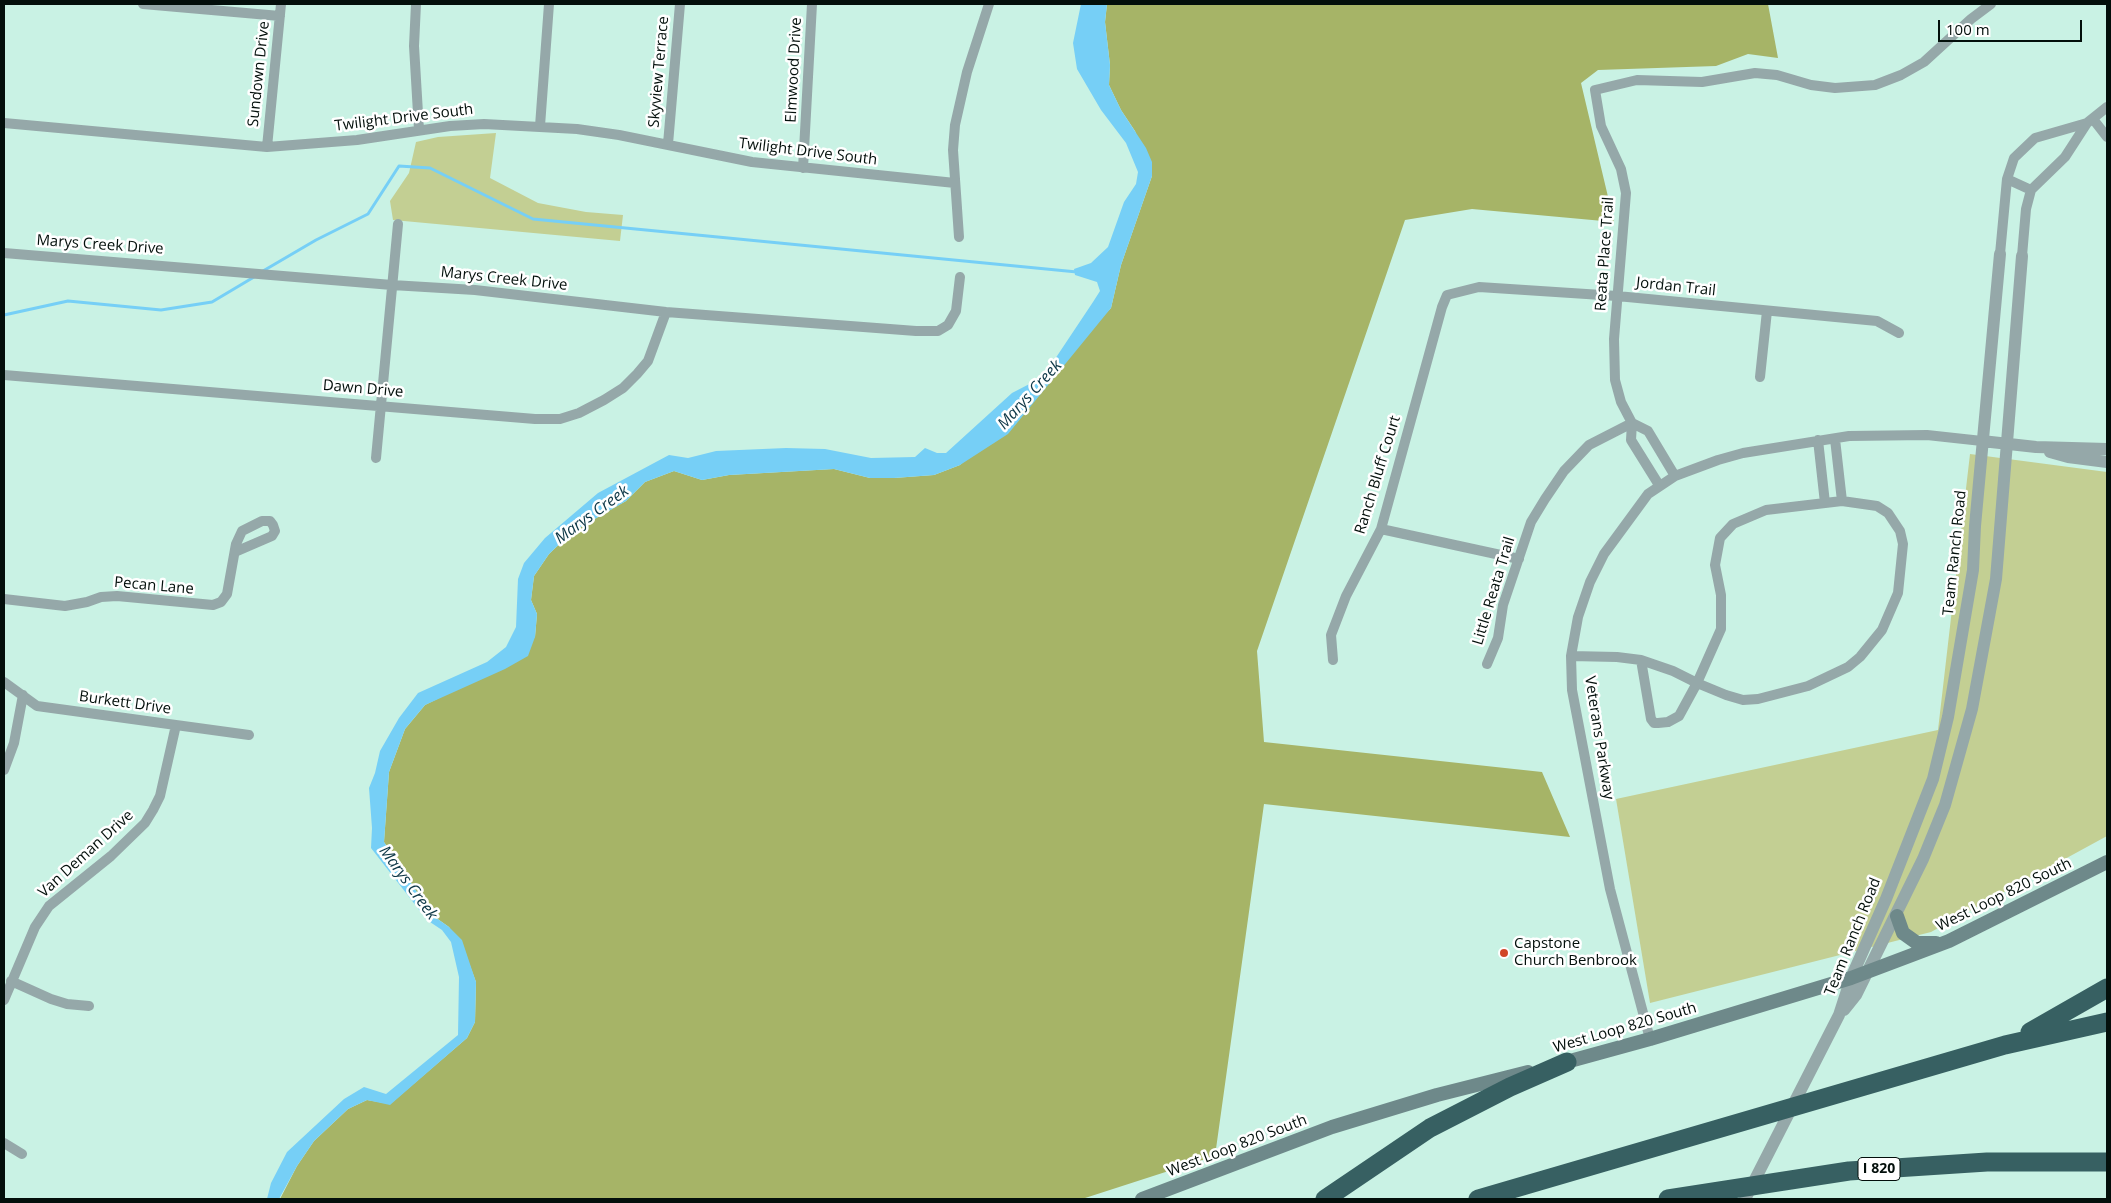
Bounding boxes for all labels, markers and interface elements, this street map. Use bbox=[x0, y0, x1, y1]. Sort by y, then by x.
scale bar bbox=[1941, 10, 2085, 42]
street label: Skyview Terrace bbox=[645, 16, 673, 128]
street label: Elmwood Drive bbox=[782, 17, 806, 123]
text: 100 m bbox=[1946, 19, 1990, 39]
street label: Sundown Drive bbox=[244, 20, 274, 128]
street label: Twilight Drive South bbox=[334, 101, 474, 135]
street label: Twilight Drive South bbox=[738, 135, 878, 169]
street label: Reata Place Trail bbox=[1592, 196, 1618, 312]
street label: Marys Creek Drive bbox=[36, 232, 164, 258]
street label: Marys Creek Drive bbox=[440, 263, 568, 295]
street label: Jordan Trail bbox=[1635, 274, 1717, 300]
water label: Marys Creek bbox=[994, 356, 1066, 434]
street label: Dawn Drive bbox=[322, 377, 404, 401]
street label: Ranch Bluff Court bbox=[1351, 414, 1405, 536]
water label: Marys Creek bbox=[551, 482, 633, 548]
street label: Team Ranch Road bbox=[1939, 490, 1971, 616]
street label: Little Reata Trail bbox=[1469, 535, 1519, 647]
street label: Pecan Lane bbox=[113, 574, 195, 598]
street label: Veterans Parkway bbox=[1580, 675, 1618, 801]
street label: Burkett Drive bbox=[78, 688, 172, 718]
street label: Van Deman Drive bbox=[35, 807, 137, 901]
water label: Marys Creek bbox=[375, 842, 441, 924]
street label: West Loop 820 South bbox=[1933, 854, 2075, 936]
street label: Team Ranch Road bbox=[1821, 875, 1885, 999]
place label: Capstone Church Benbrook bbox=[1514, 935, 1637, 970]
marker: Capstone Church Benbrook bbox=[1498, 947, 1510, 959]
street label: West Loop 820 South bbox=[1551, 999, 1699, 1057]
street label: West Loop 820 South bbox=[1165, 1111, 1309, 1181]
road number: I 820 bbox=[1858, 1158, 1900, 1180]

